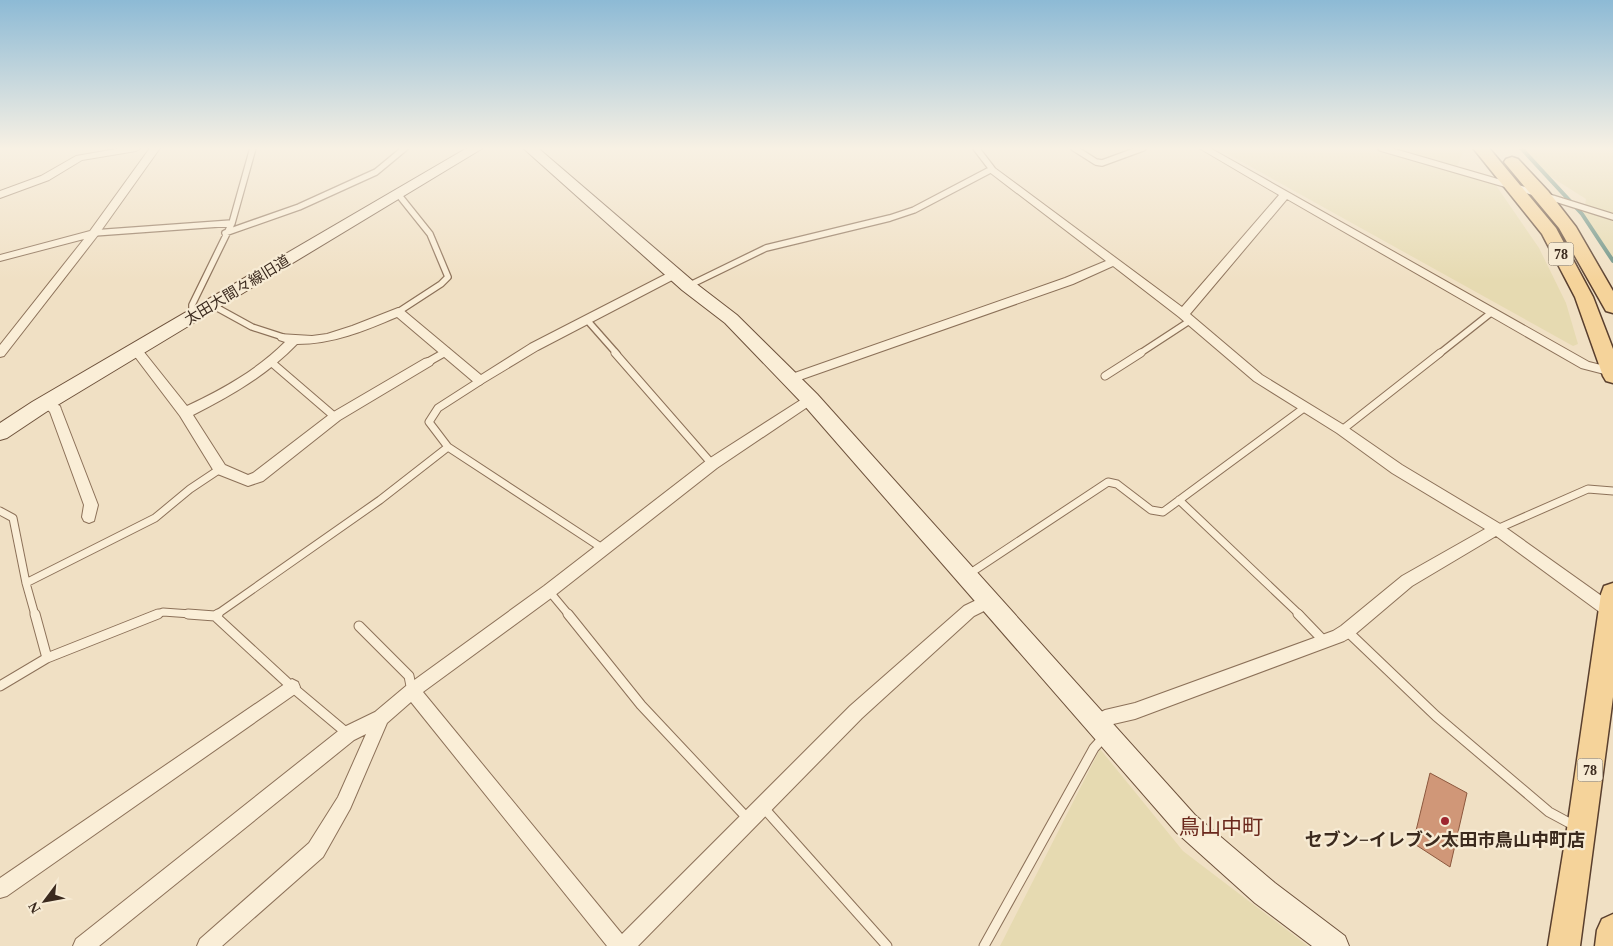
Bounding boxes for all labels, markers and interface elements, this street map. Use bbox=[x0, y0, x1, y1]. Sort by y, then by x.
road number: 78 bbox=[1548, 242, 1574, 266]
street label: 太田大間々線旧道 bbox=[181, 252, 293, 328]
road number: 78 bbox=[1578, 758, 1602, 782]
district label: 鳥山中町 bbox=[1179, 815, 1263, 839]
marker: セブン−イレブン太田市鳥山中町店 bbox=[1439, 815, 1451, 827]
place label: セブン−イレブン太田市鳥山中町店 bbox=[1305, 830, 1585, 850]
north arrow bbox=[20, 876, 70, 926]
text: N bbox=[25, 899, 43, 916]

